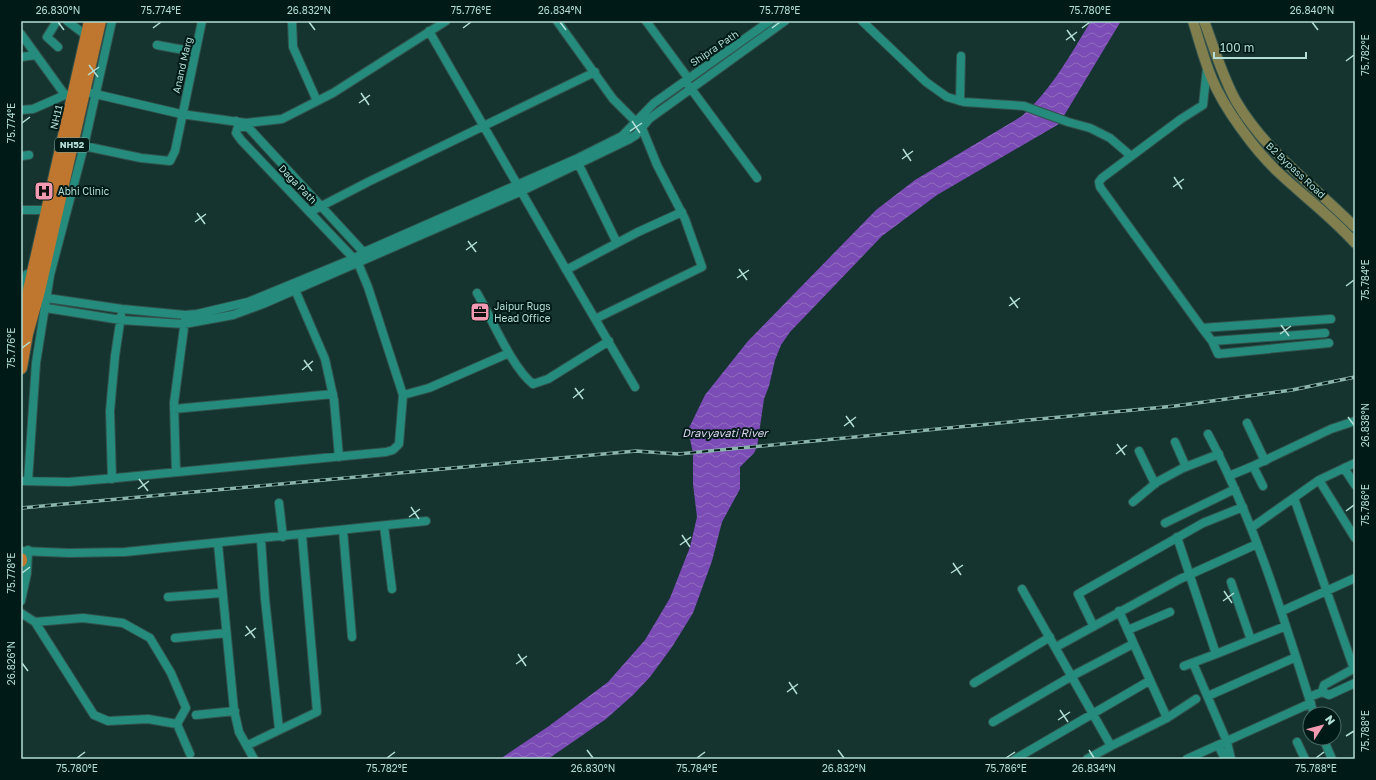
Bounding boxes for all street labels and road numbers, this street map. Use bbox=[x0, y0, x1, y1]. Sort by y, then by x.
street label: Shipra Path bbox=[688, 28, 740, 68]
street label: Anand Marg bbox=[170, 36, 194, 94]
street label: NH11 bbox=[47, 103, 65, 130]
road number: NH52 bbox=[55, 138, 89, 152]
street label: B2 Bypass Road bbox=[1264, 139, 1328, 201]
street label: Daga Path bbox=[277, 162, 319, 206]

